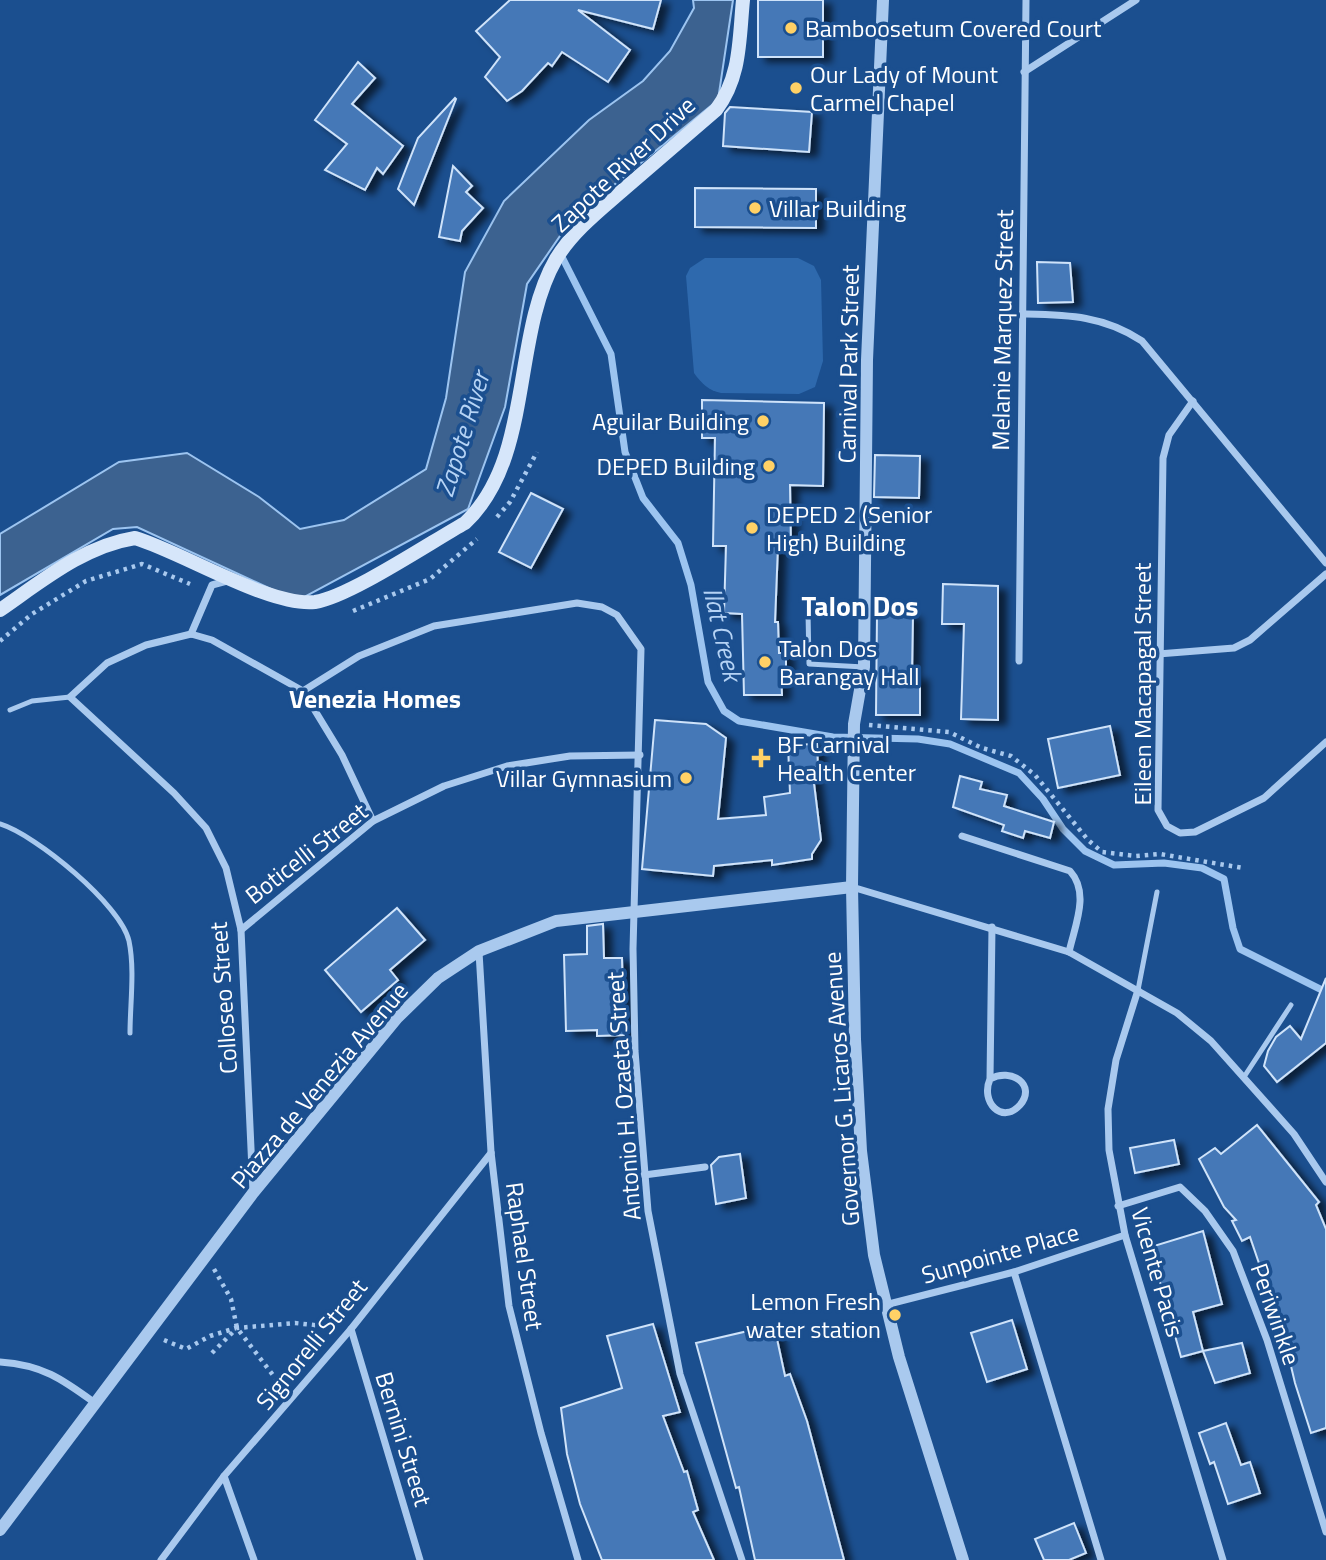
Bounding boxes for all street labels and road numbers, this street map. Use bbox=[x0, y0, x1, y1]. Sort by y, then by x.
street label: Zapote River Drive bbox=[543, 88, 703, 240]
street label: Melanie Marquez Street bbox=[982, 209, 1022, 451]
street label: Carnival Park Street bbox=[828, 264, 868, 464]
street label: Eileen Macapagal Street bbox=[1124, 562, 1160, 805]
street label: Boticelli Street bbox=[237, 793, 375, 912]
street label: Colloseo Street bbox=[200, 920, 246, 1075]
street label: Governor G. Licaros Avenue bbox=[813, 951, 869, 1227]
street label: Antonio H. Ozaeta Street bbox=[596, 970, 650, 1222]
street label: Piazza de Venezia Avenue bbox=[222, 974, 416, 1196]
street label: Raphael Street bbox=[497, 1180, 553, 1333]
street label: Vicente Pacis bbox=[1122, 1203, 1194, 1341]
street label: Sunpointe Place bbox=[917, 1213, 1083, 1293]
street label: Periwinkle bbox=[1242, 1258, 1310, 1370]
street label: Signorelli Street bbox=[247, 1270, 376, 1417]
street label: Bernini Street bbox=[367, 1367, 442, 1511]

